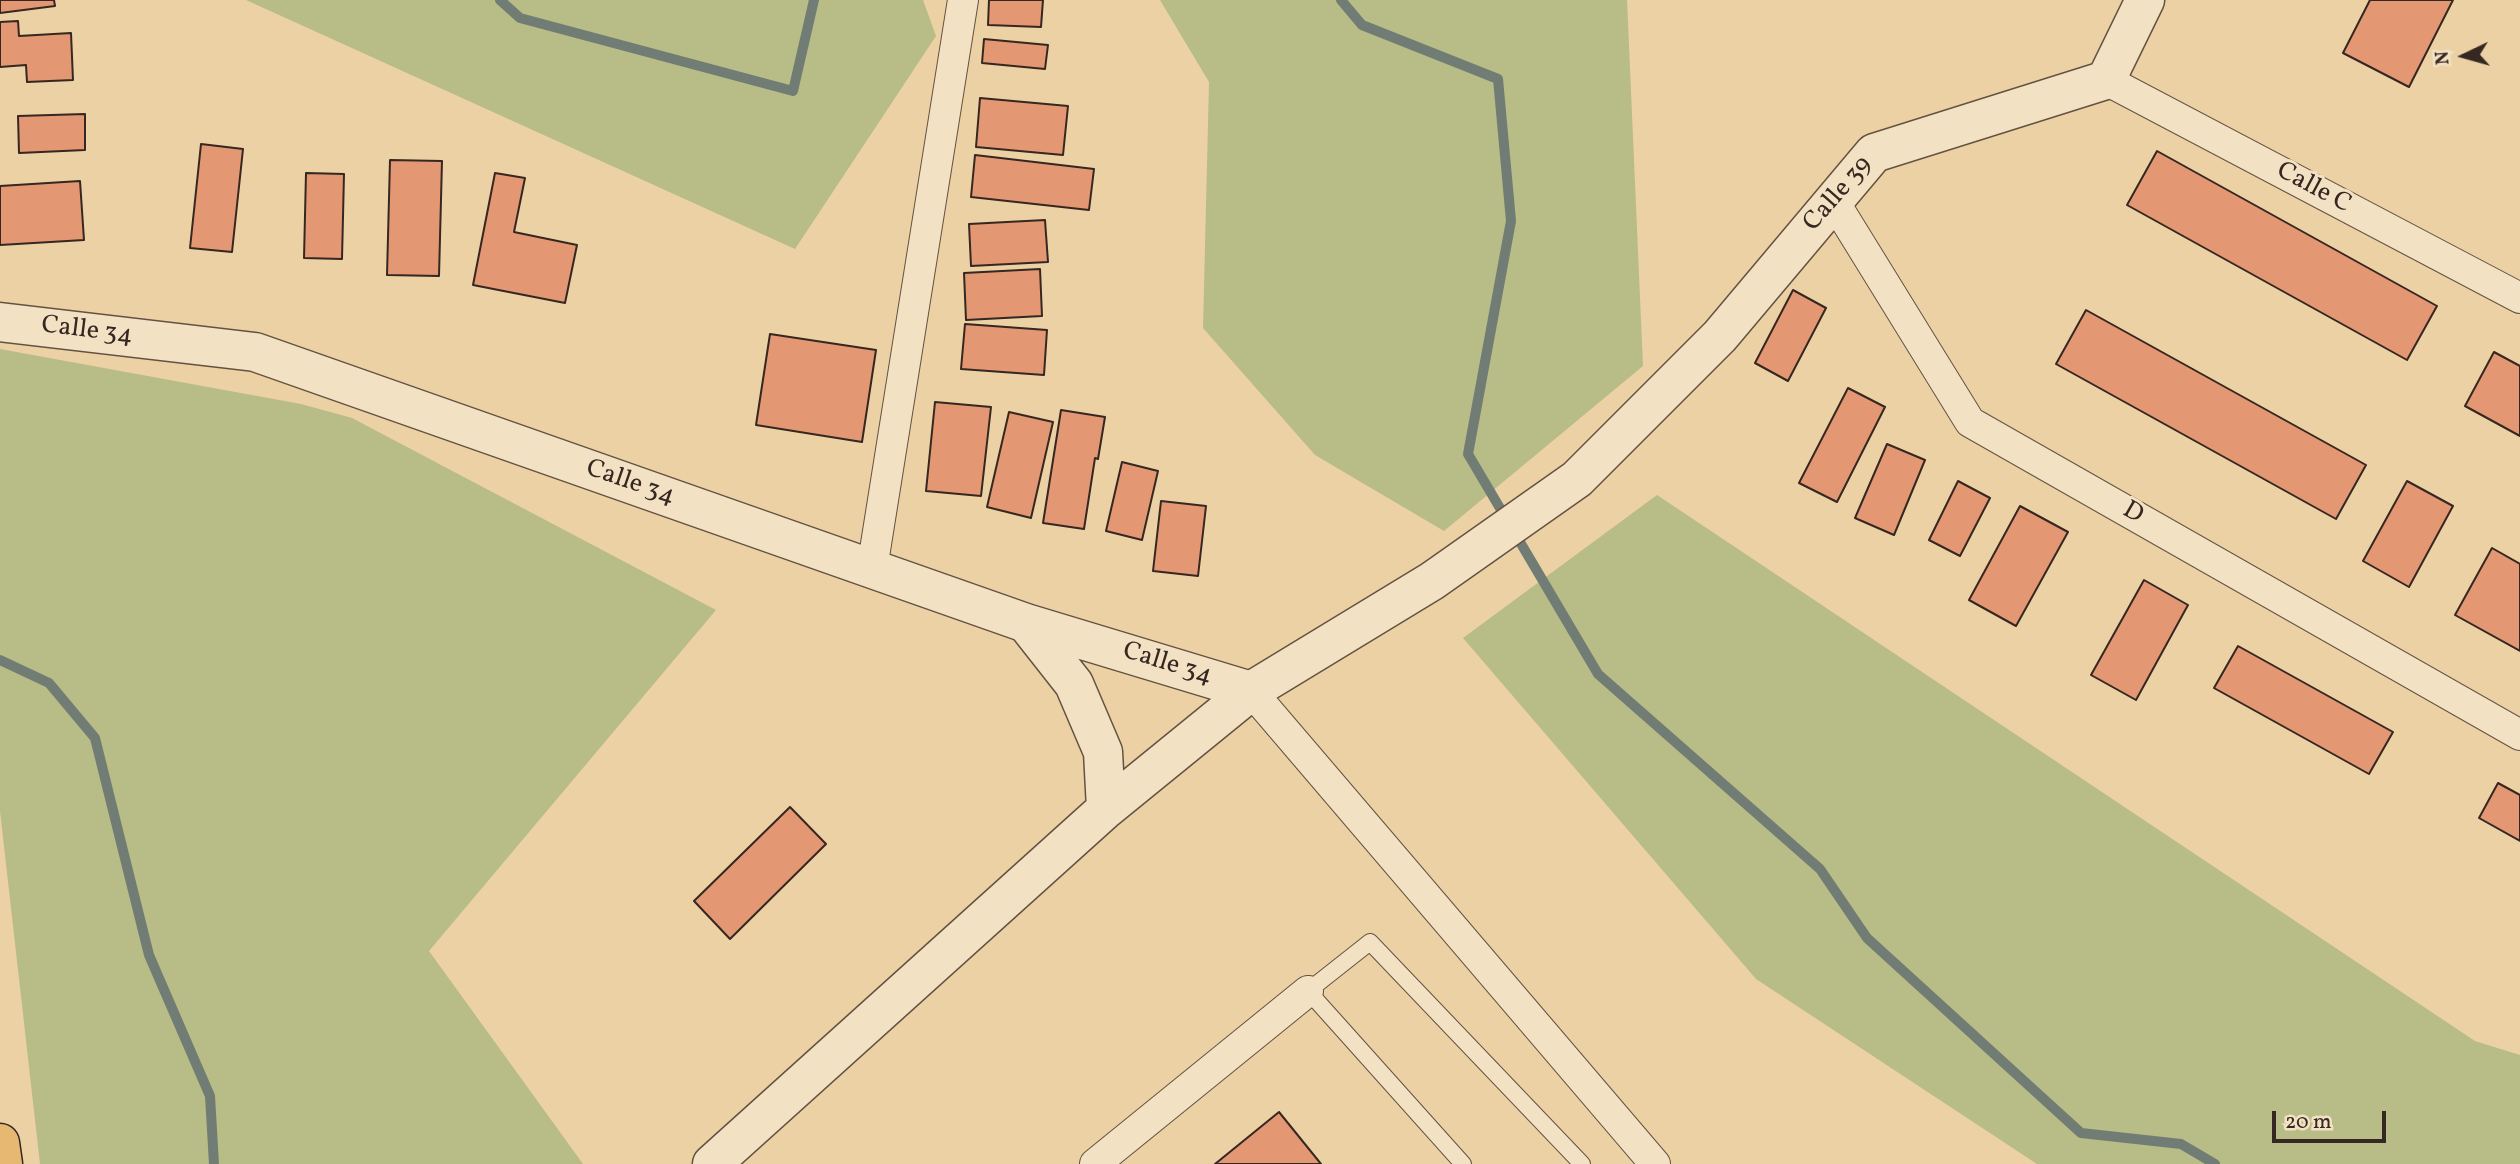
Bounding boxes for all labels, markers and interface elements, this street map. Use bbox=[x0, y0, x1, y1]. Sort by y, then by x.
north arrow bbox=[2429, 21, 2499, 91]
text: N bbox=[2430, 50, 2457, 66]
street label: Calle 39 bbox=[1798, 151, 1880, 239]
street label: Calle C bbox=[2270, 156, 2356, 222]
street label: Calle 34 bbox=[40, 311, 134, 353]
street label: Calle 34 bbox=[581, 454, 679, 514]
street label: D bbox=[2116, 496, 2148, 532]
street label: Calle 34 bbox=[1119, 637, 1215, 693]
scale bar bbox=[2275, 1098, 2389, 1142]
text: 20 m bbox=[2285, 1108, 2331, 1137]

